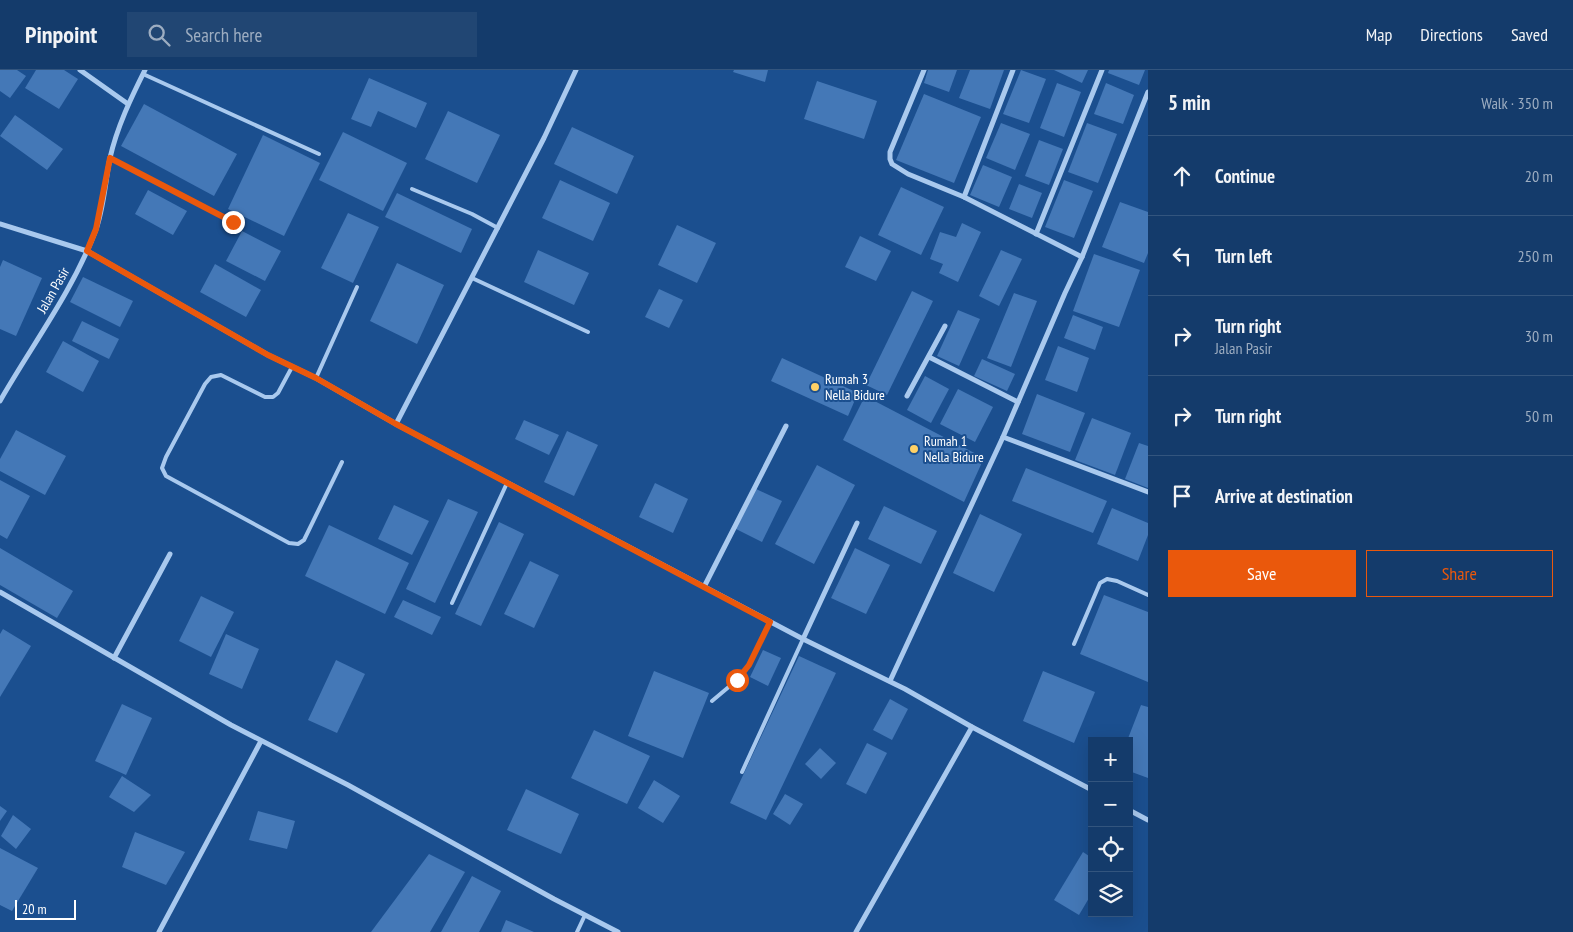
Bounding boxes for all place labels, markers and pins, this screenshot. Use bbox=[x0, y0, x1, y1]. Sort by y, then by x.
place label: Rumah 3 Nella Bidure bbox=[825, 370, 885, 404]
marker: Rumah 3 Nella Bidure bbox=[809, 381, 821, 393]
place label: Rumah 1 Nella Bidure bbox=[924, 432, 984, 466]
marker: Rumah 1 Nella Bidure bbox=[908, 443, 920, 455]

